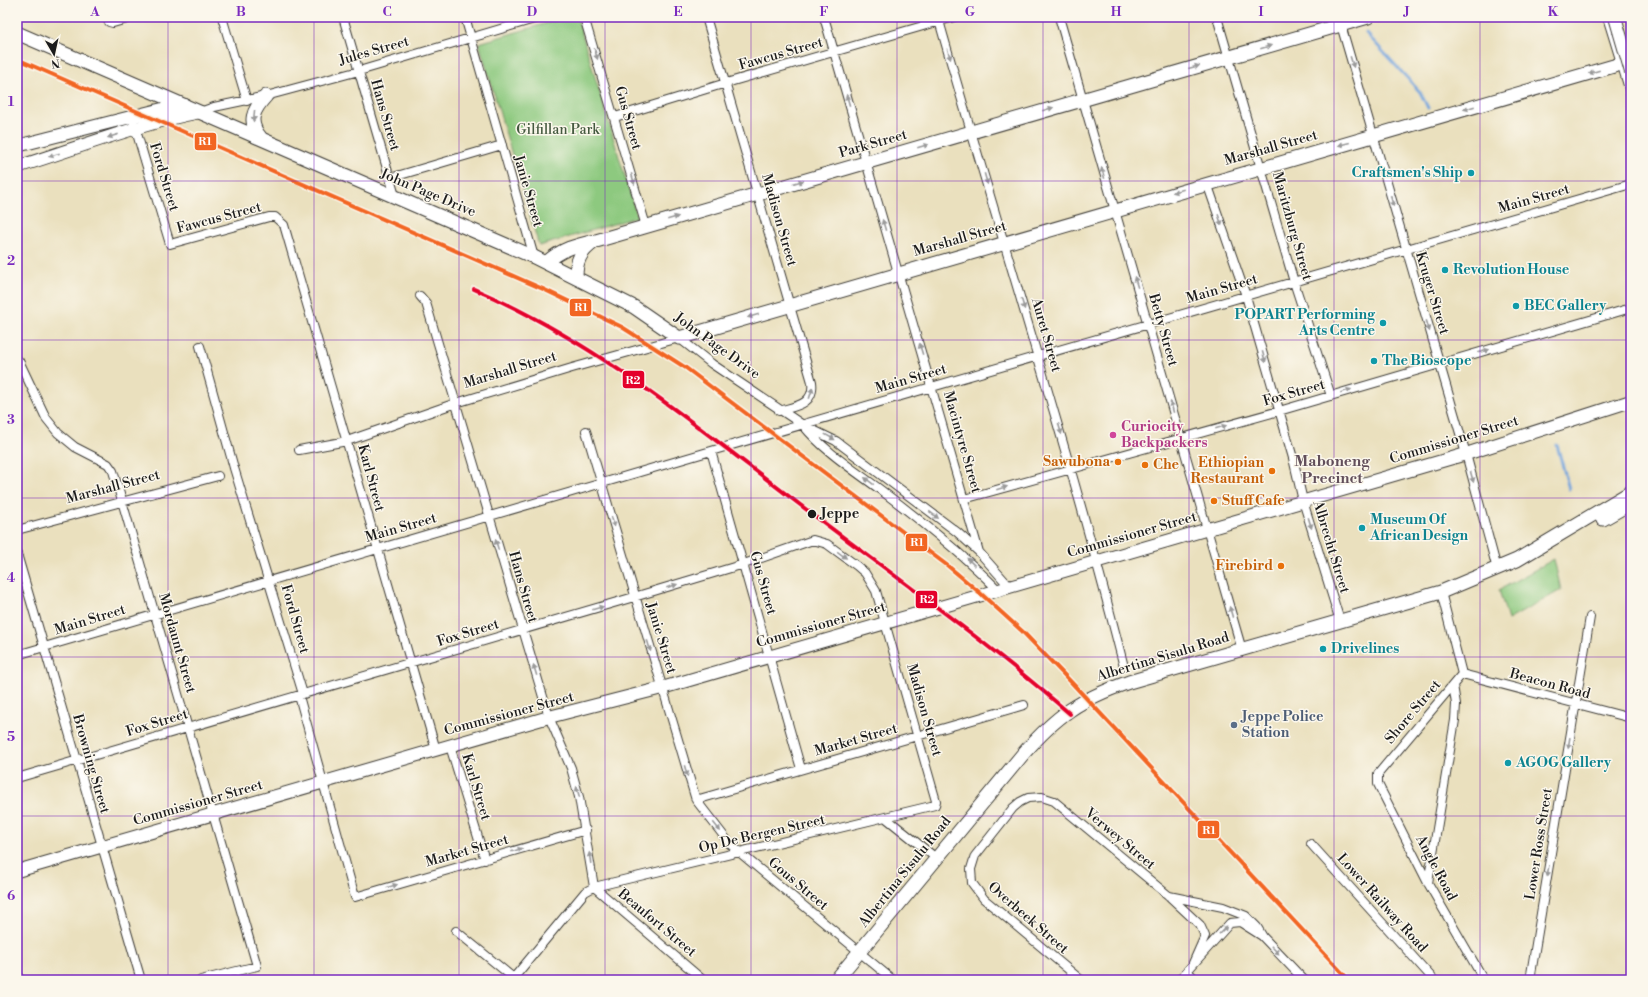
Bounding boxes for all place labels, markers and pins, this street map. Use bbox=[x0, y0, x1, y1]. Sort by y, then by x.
place label: Craftsmen's Ship bbox=[1352, 164, 1463, 182]
marker: Craftsmen's Ship bbox=[1466, 168, 1476, 178]
place label: Revolution House bbox=[1453, 261, 1570, 279]
marker: Revolution House bbox=[1440, 265, 1450, 275]
place label: BEC Gallery bbox=[1524, 297, 1607, 315]
marker: BEC Gallery bbox=[1511, 301, 1521, 311]
place label: POPART Performing Arts Centre bbox=[1235, 306, 1376, 340]
marker: POPART Performing Arts Centre bbox=[1378, 318, 1388, 328]
place label: The Bioscope bbox=[1382, 352, 1472, 370]
marker: The Bioscope bbox=[1369, 356, 1379, 366]
place label: Curiocity Backpackers bbox=[1121, 418, 1208, 452]
marker: Curiocity Backpackers bbox=[1108, 430, 1118, 440]
place label: Sawubona bbox=[1043, 453, 1110, 471]
place label: Ethiopian Restaurant bbox=[1191, 454, 1265, 488]
place label: Che bbox=[1153, 456, 1180, 474]
marker: Sawubona bbox=[1113, 457, 1123, 467]
marker: Che bbox=[1140, 460, 1150, 470]
marker: Ethiopian Restaurant bbox=[1267, 466, 1277, 476]
place label: Stuff Cafe bbox=[1222, 492, 1285, 510]
marker: Stuff Cafe bbox=[1209, 496, 1219, 506]
place label: Jeppe bbox=[819, 505, 860, 523]
marker: Jeppe bbox=[806, 508, 818, 520]
place label: Museum Of African Design bbox=[1369, 511, 1468, 545]
marker: Museum Of African Design bbox=[1357, 523, 1367, 533]
place label: Firebird bbox=[1215, 557, 1273, 575]
marker: Firebird bbox=[1276, 561, 1286, 571]
place label: Drivelines bbox=[1331, 640, 1399, 658]
marker: Drivelines bbox=[1318, 644, 1328, 654]
place label: Jeppe Police Station bbox=[1240, 708, 1324, 742]
marker: Jeppe Police Station bbox=[1229, 720, 1239, 730]
place label: AGOG Gallery bbox=[1515, 754, 1612, 772]
marker: AGOG Gallery bbox=[1503, 758, 1513, 768]

